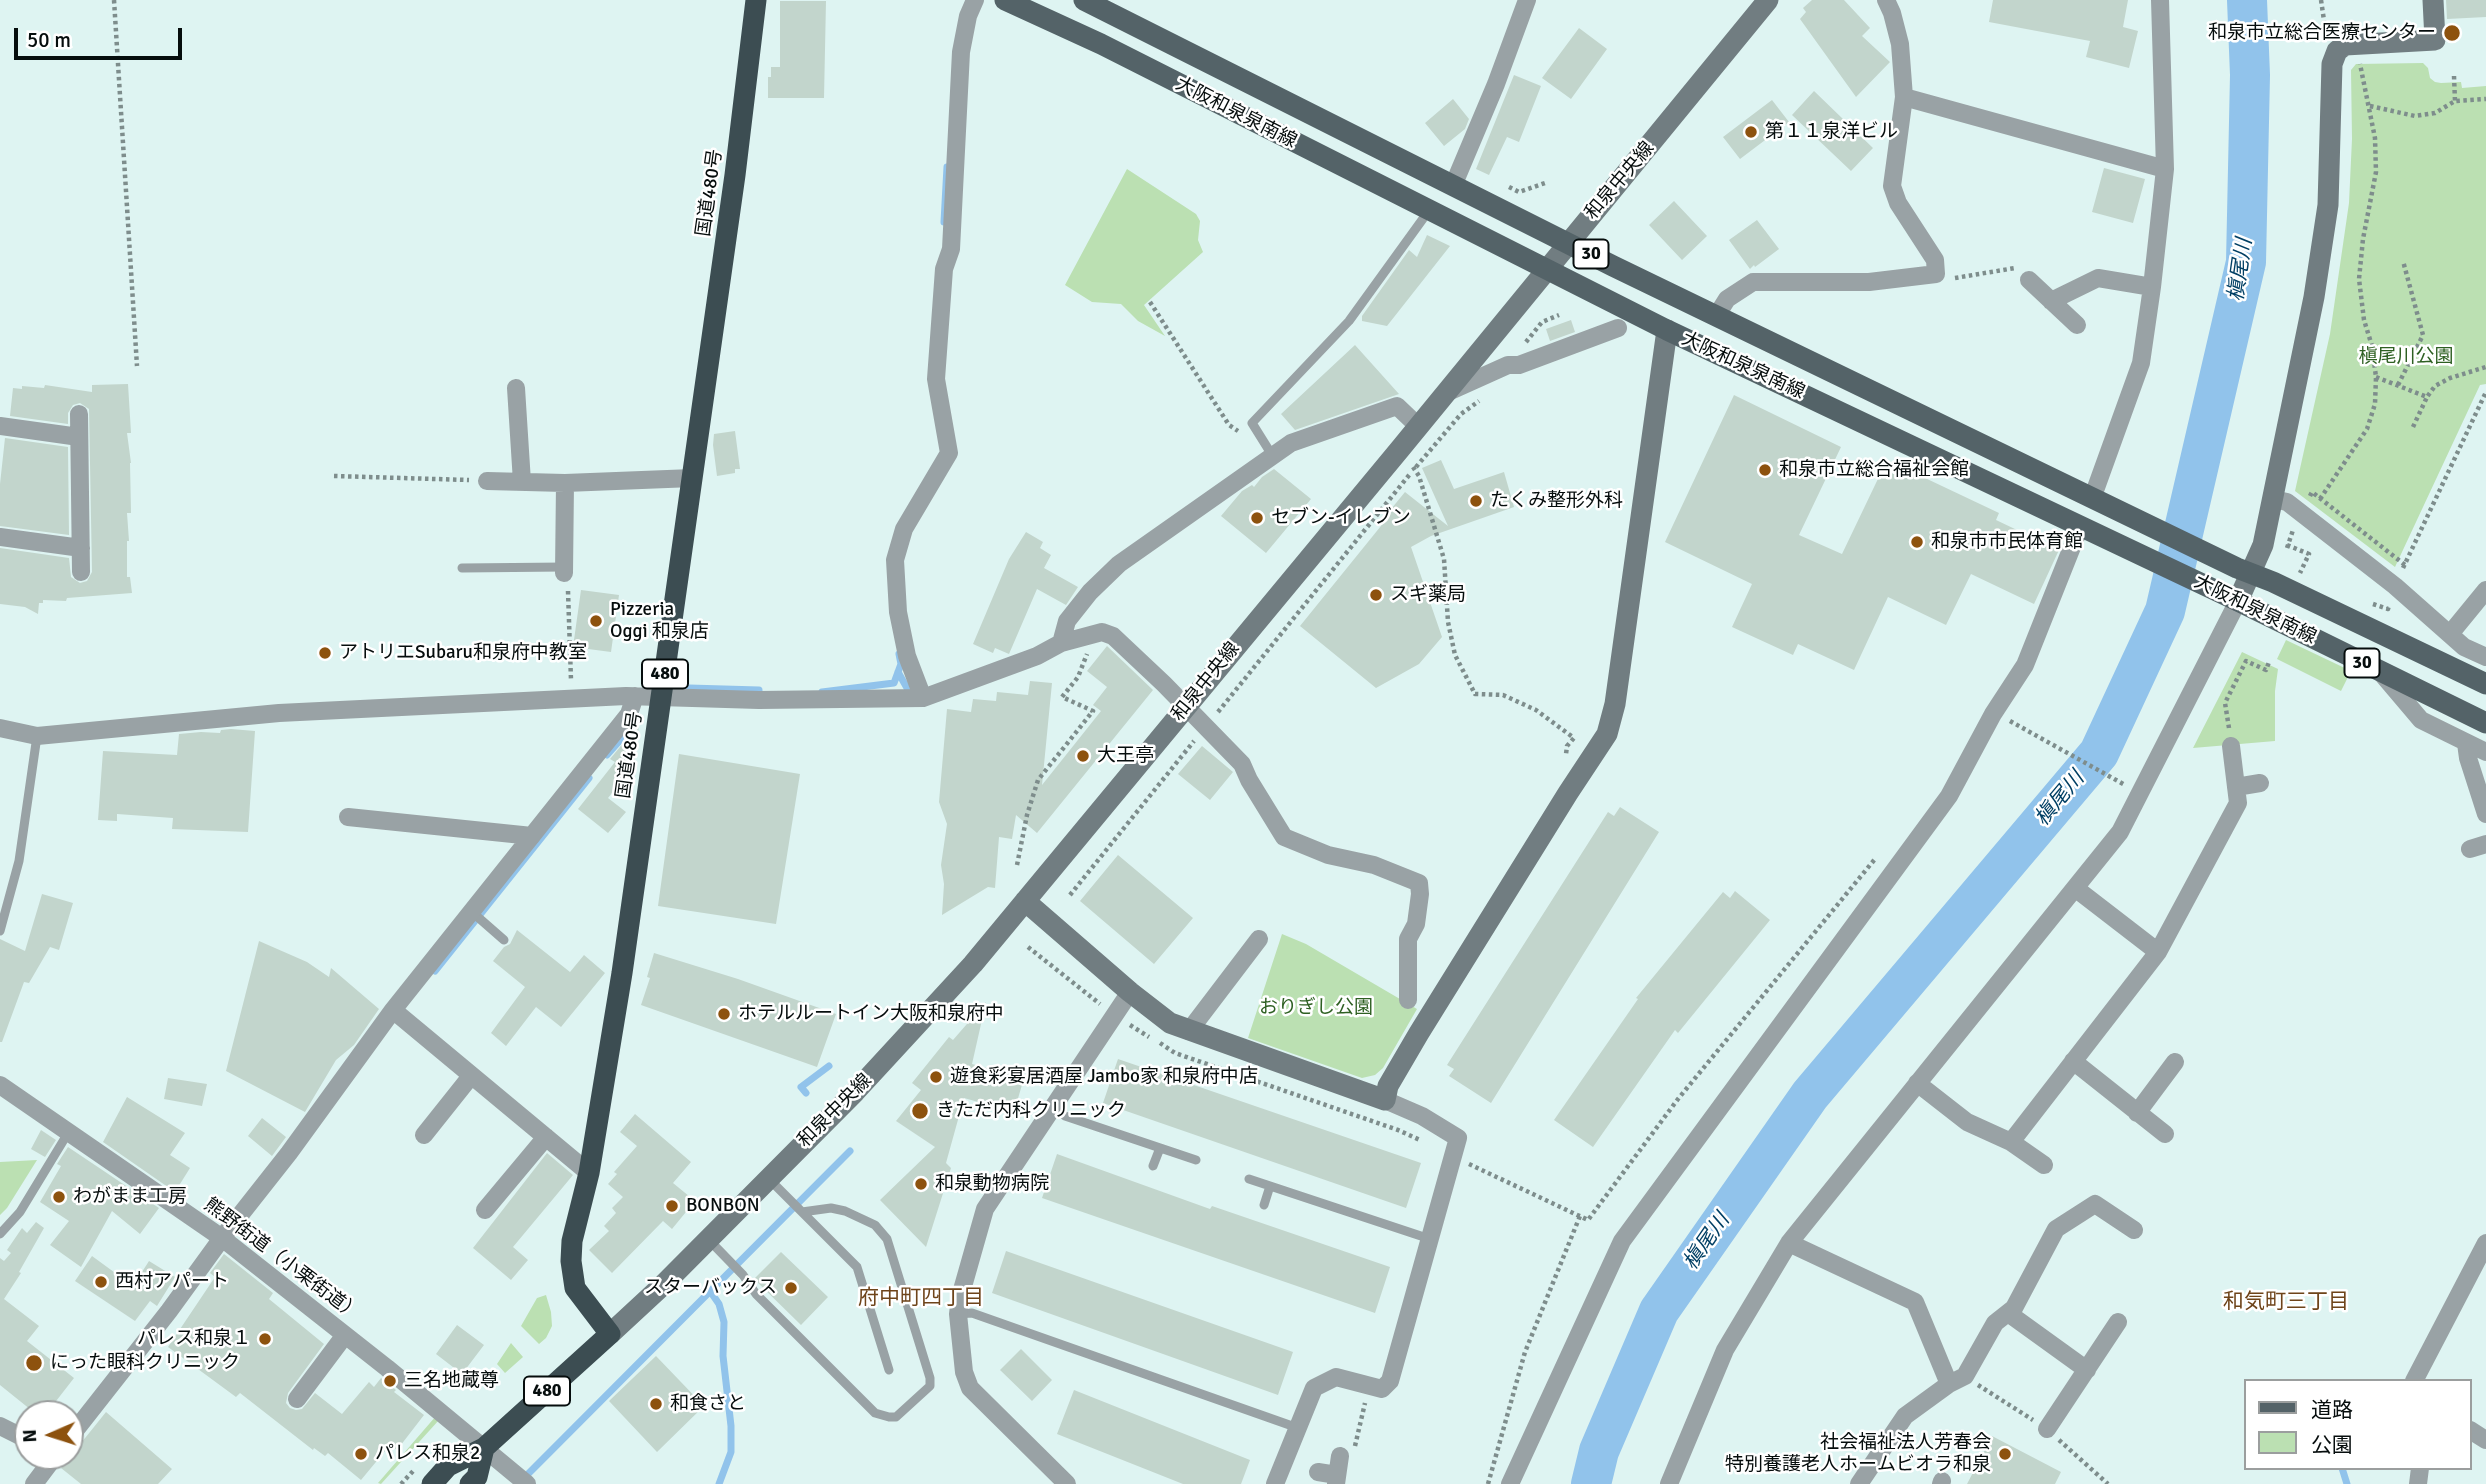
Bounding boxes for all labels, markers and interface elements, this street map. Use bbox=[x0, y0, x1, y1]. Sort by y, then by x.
scale bar bbox=[18, 14, 186, 58]
place label: 和泉市立総合医療センター bbox=[2208, 22, 2436, 44]
marker: 和泉市立総合医療センター bbox=[2442, 23, 2462, 43]
text: 50 m bbox=[27, 27, 71, 53]
street label: 大阪和泉泉南線 bbox=[1172, 73, 1300, 153]
place label: 第１１泉洋ビル bbox=[1765, 121, 1898, 143]
marker: 第１１泉洋ビル bbox=[1743, 124, 1759, 140]
street label: 和泉中央線 bbox=[1581, 137, 1659, 225]
street label: 国道480号 bbox=[693, 148, 727, 238]
water label: 槇尾川 bbox=[2224, 237, 2258, 303]
road number: 30 bbox=[1574, 240, 1608, 268]
street label: 大阪和泉泉南線 bbox=[1678, 328, 1808, 404]
park label: 槇尾川公園 bbox=[2359, 346, 2453, 368]
place label: 和泉市立総合福祉会館 bbox=[1779, 459, 1969, 481]
marker: 和泉市立総合福祉会館 bbox=[1757, 462, 1773, 478]
place label: たくみ整形外科 bbox=[1490, 490, 1623, 512]
marker: たくみ整形外科 bbox=[1468, 493, 1484, 509]
place label: セブン-イレブン bbox=[1271, 507, 1411, 529]
marker: セブン-イレブン bbox=[1249, 510, 1265, 526]
place label: 和泉市市民体育館 bbox=[1931, 531, 2083, 553]
marker: 和泉市市民体育館 bbox=[1909, 534, 1925, 550]
street label: 大阪和泉泉南線 bbox=[2190, 571, 2320, 649]
place label: スギ薬局 bbox=[1390, 584, 1466, 606]
marker: スギ薬局 bbox=[1368, 587, 1384, 603]
place label: Pizzeria Oggi 和泉店 bbox=[610, 599, 709, 643]
marker: Pizzeria Oggi 和泉店 bbox=[588, 613, 604, 629]
street label: 和泉中央線 bbox=[1167, 638, 1245, 726]
place label: アトリエSubaru和泉府中教室 bbox=[339, 642, 587, 664]
marker: アトリエSubaru和泉府中教室 bbox=[317, 645, 333, 661]
road number: 30 bbox=[2344, 648, 2380, 678]
road number: 480 bbox=[642, 660, 688, 688]
street label: 国道480号 bbox=[613, 710, 647, 800]
place label: 大王亭 bbox=[1097, 745, 1154, 767]
marker: 大王亭 bbox=[1075, 748, 1091, 764]
water label: 槇尾川 bbox=[2030, 767, 2090, 831]
park label: おりぎし公園 bbox=[1259, 997, 1373, 1019]
place label: ホテルルートイン大阪和泉府中 bbox=[738, 1003, 1004, 1025]
marker: ホテルルートイン大阪和泉府中 bbox=[716, 1006, 732, 1022]
place label: 遊食彩宴居酒屋 Jambo家 和泉府中店 bbox=[950, 1066, 1258, 1088]
street label: 和泉中央線 bbox=[793, 1069, 877, 1153]
marker: 遊食彩宴居酒屋 Jambo家 和泉府中店 bbox=[928, 1069, 944, 1085]
place label: きただ内科クリニック bbox=[936, 1100, 1126, 1122]
marker: きただ内科クリニック bbox=[910, 1101, 930, 1121]
place label: 和泉動物病院 bbox=[935, 1173, 1049, 1195]
marker: 和泉動物病院 bbox=[913, 1176, 929, 1192]
place label: わがまま工房 bbox=[73, 1186, 187, 1208]
marker: わがまま工房 bbox=[51, 1189, 67, 1205]
street label: 熊野街道（小栗街道） bbox=[199, 1194, 365, 1326]
place label: BONBON bbox=[686, 1195, 760, 1217]
marker: BONBON bbox=[664, 1198, 680, 1214]
water label: 槇尾川 bbox=[1679, 1209, 1735, 1275]
place label: 西村アパート bbox=[115, 1271, 229, 1293]
marker: 西村アパート bbox=[93, 1274, 109, 1290]
place label: スターバックス bbox=[644, 1277, 777, 1299]
marker: スターバックス bbox=[783, 1280, 799, 1296]
district label: 府中町四丁目 bbox=[858, 1285, 984, 1311]
district label: 和気町三丁目 bbox=[2223, 1289, 2349, 1315]
place label: パレス和泉１ bbox=[137, 1328, 251, 1350]
marker: パレス和泉１ bbox=[257, 1331, 273, 1347]
place label: にった眼科クリニック bbox=[50, 1352, 240, 1374]
marker: にった眼科クリニック bbox=[24, 1353, 44, 1373]
place label: 三名地蔵尊 bbox=[404, 1370, 499, 1392]
marker: 三名地蔵尊 bbox=[382, 1373, 398, 1389]
road number: 480 bbox=[524, 1376, 570, 1406]
legend bbox=[2244, 1379, 2472, 1470]
place label: 和食さと bbox=[670, 1393, 746, 1415]
marker: 和食さと bbox=[648, 1396, 664, 1412]
text: 道路 bbox=[2311, 1397, 2353, 1423]
north arrow bbox=[14, 1400, 84, 1470]
text: N bbox=[18, 1429, 42, 1443]
place label: 社会福祉法人芳春会 特別養護老人ホームビオラ和泉 bbox=[1725, 1432, 1991, 1476]
text: 公園 bbox=[2311, 1432, 2353, 1458]
place label: パレス和泉2 bbox=[375, 1443, 480, 1465]
marker: パレス和泉2 bbox=[353, 1446, 369, 1462]
marker: 社会福祉法人芳春会 特別養護老人ホームビオラ和泉 bbox=[1997, 1446, 2013, 1462]

